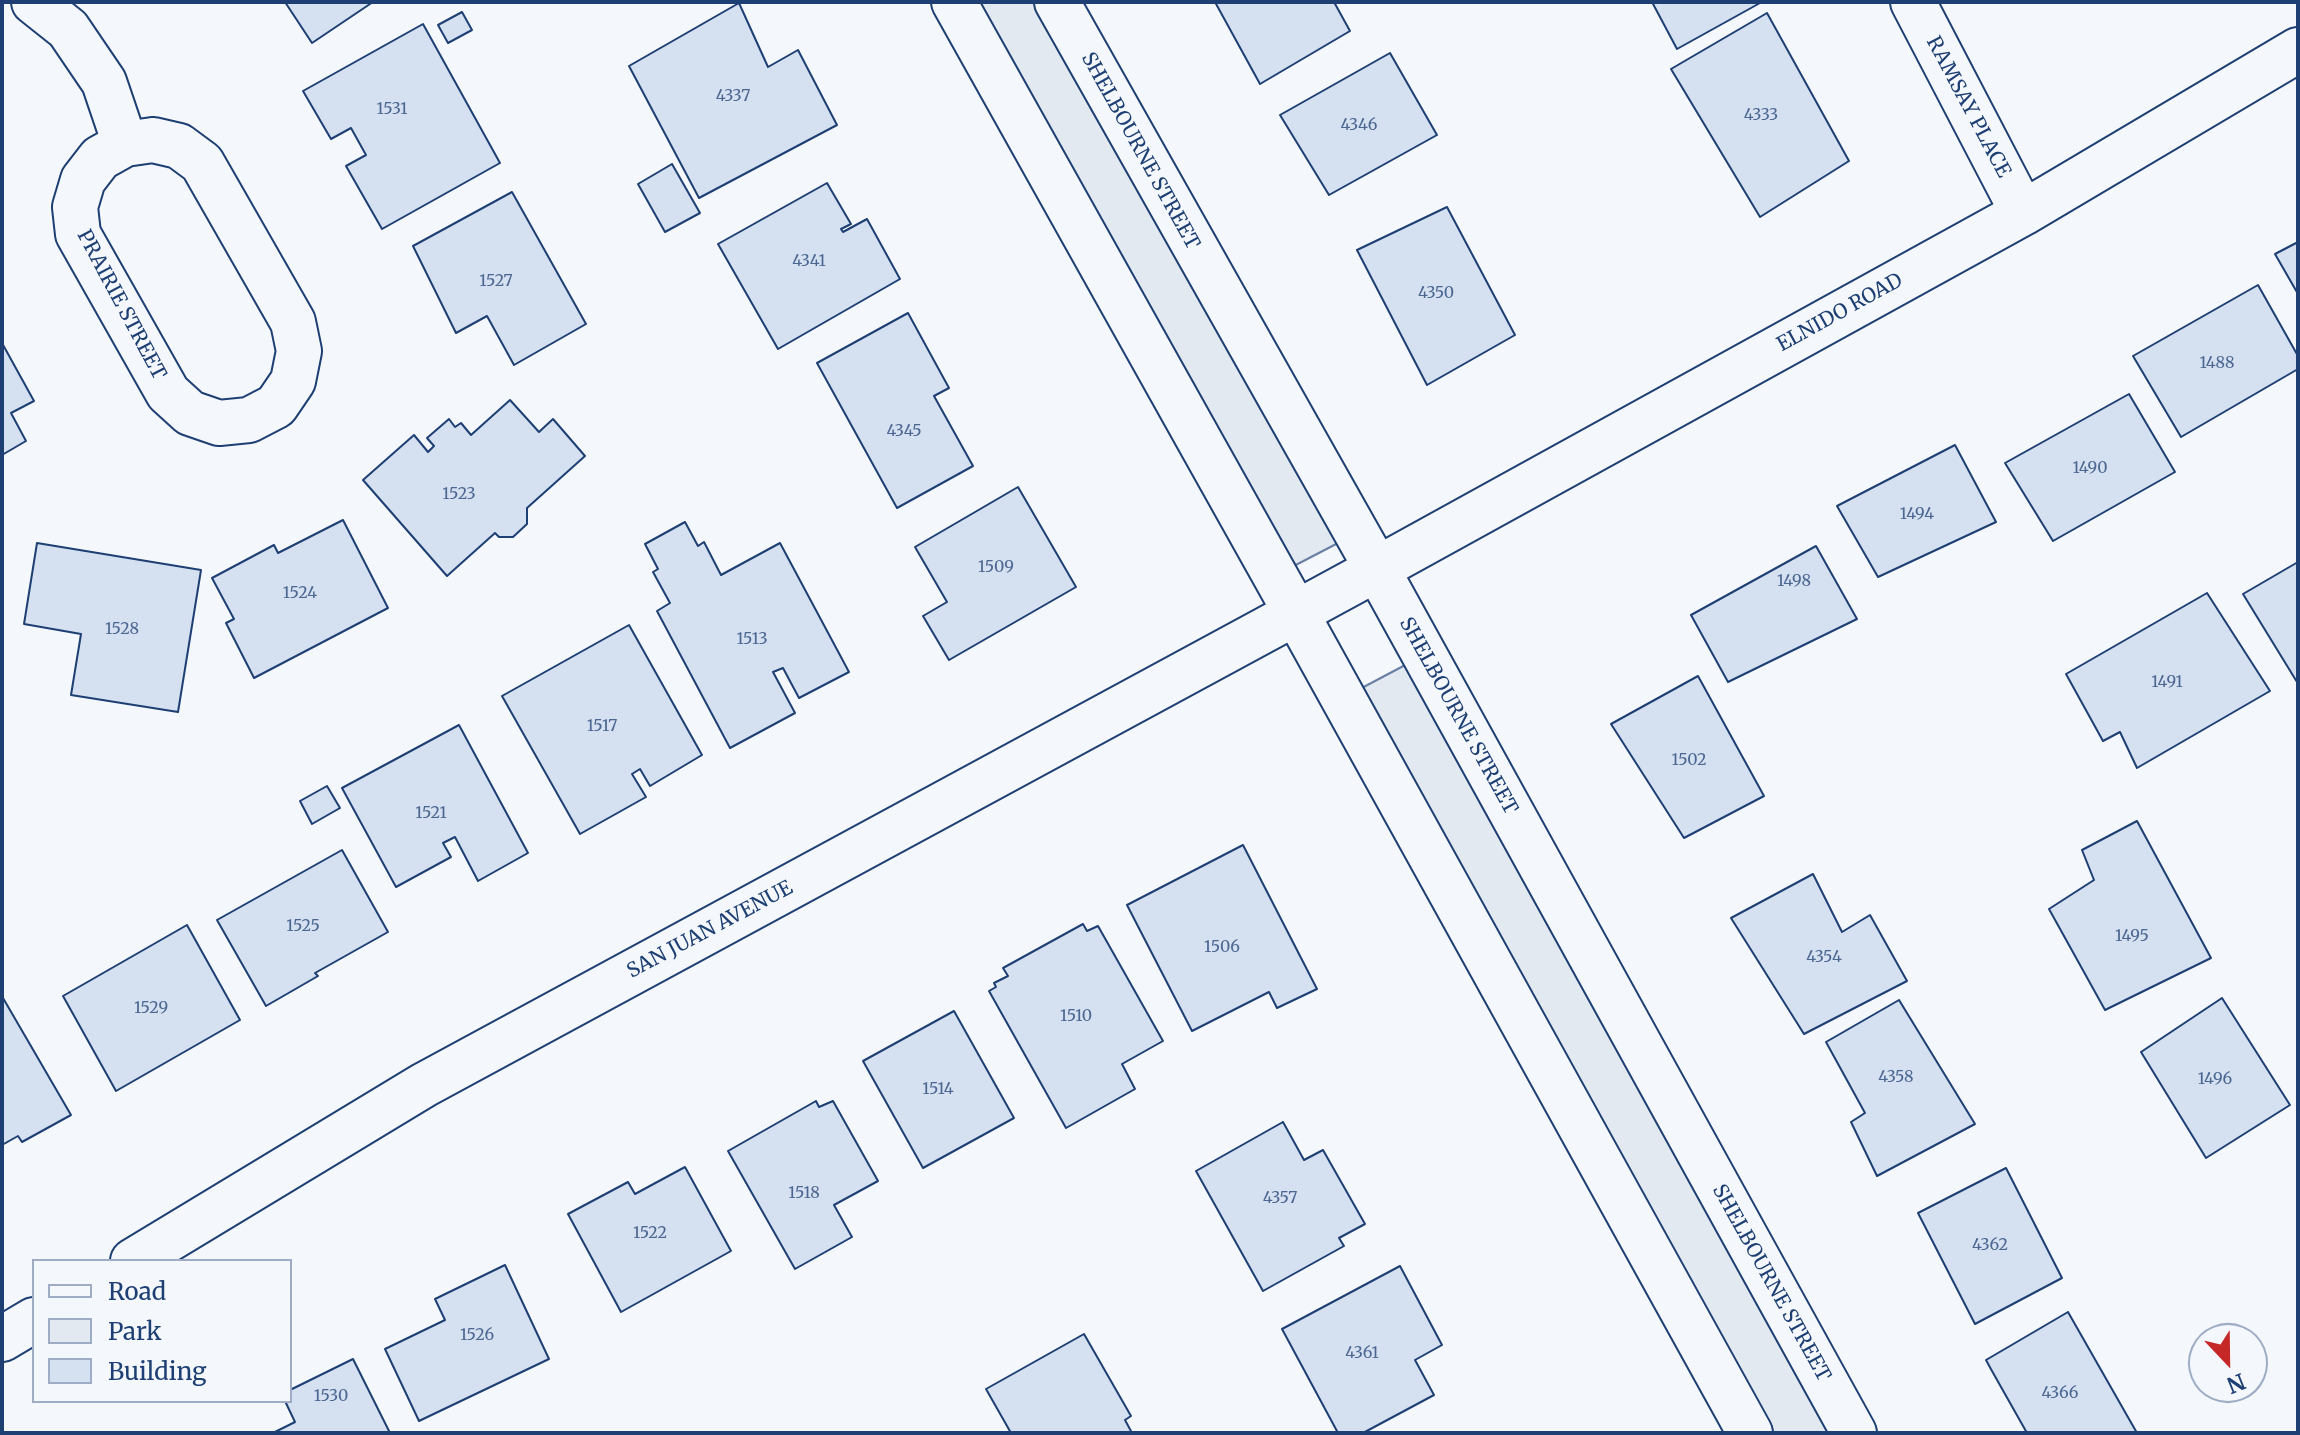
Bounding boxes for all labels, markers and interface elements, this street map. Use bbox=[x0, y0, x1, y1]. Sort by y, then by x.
street label: RAMSAY PLACE bbox=[1921, 32, 2015, 182]
street label: SHELBOURNE STREET bbox=[1076, 48, 1204, 254]
house number: 4337 bbox=[716, 86, 750, 106]
house number: 1531 bbox=[376, 99, 408, 119]
house number: 4333 bbox=[1744, 105, 1778, 125]
house number: 4346 bbox=[1341, 115, 1377, 135]
street label: PRAIRIE STREET bbox=[71, 226, 171, 384]
house number: 4341 bbox=[792, 251, 826, 271]
street label: ELNIDO ROAD bbox=[1773, 269, 1907, 357]
house number: 1527 bbox=[479, 271, 513, 291]
house number: 4350 bbox=[1418, 283, 1454, 303]
house number: 1488 bbox=[2199, 353, 2235, 373]
house number: 4345 bbox=[886, 421, 922, 441]
house number: 1490 bbox=[2072, 458, 2108, 478]
house number: 1523 bbox=[442, 484, 476, 504]
house number: 1494 bbox=[1900, 504, 1934, 524]
house number: 1509 bbox=[978, 557, 1014, 577]
house number: 1498 bbox=[1777, 571, 1811, 591]
house number: 1524 bbox=[283, 583, 317, 603]
street label: SHELBOURNE STREET bbox=[1394, 613, 1522, 819]
house number: 1528 bbox=[105, 619, 139, 639]
house number: 1513 bbox=[736, 629, 768, 649]
house number: 1491 bbox=[2151, 672, 2183, 692]
house number: 1517 bbox=[587, 716, 617, 736]
house number: 1502 bbox=[1671, 750, 1707, 770]
house number: 1521 bbox=[415, 803, 447, 823]
street label: SAN JUAN AVENUE bbox=[623, 876, 797, 984]
house number: 1525 bbox=[286, 916, 320, 936]
house number: 1495 bbox=[2115, 926, 2149, 946]
house number: 1506 bbox=[1204, 937, 1240, 957]
house number: 4354 bbox=[1806, 947, 1842, 967]
house number: 1529 bbox=[134, 998, 168, 1018]
house number: 1510 bbox=[1060, 1006, 1092, 1026]
house number: 4358 bbox=[1878, 1067, 1914, 1087]
house number: 1496 bbox=[2198, 1069, 2232, 1089]
house number: 1514 bbox=[922, 1079, 954, 1099]
street label: SHELBOURNE STREET bbox=[1707, 1180, 1835, 1386]
house number: 1518 bbox=[788, 1183, 820, 1203]
house number: 4357 bbox=[1263, 1188, 1297, 1208]
house number: 1522 bbox=[633, 1223, 667, 1243]
house number: 4362 bbox=[1972, 1235, 2008, 1255]
legend bbox=[32, 1259, 292, 1403]
text: Road bbox=[108, 1276, 166, 1307]
text: Park bbox=[108, 1316, 161, 1347]
north arrow bbox=[2188, 1323, 2268, 1403]
house number: 1526 bbox=[460, 1325, 494, 1345]
house number: 4361 bbox=[1345, 1343, 1379, 1363]
text: Building bbox=[108, 1356, 207, 1387]
text: N bbox=[2223, 1367, 2250, 1400]
house number: 4366 bbox=[2042, 1383, 2078, 1403]
house number: 1530 bbox=[314, 1386, 348, 1406]

